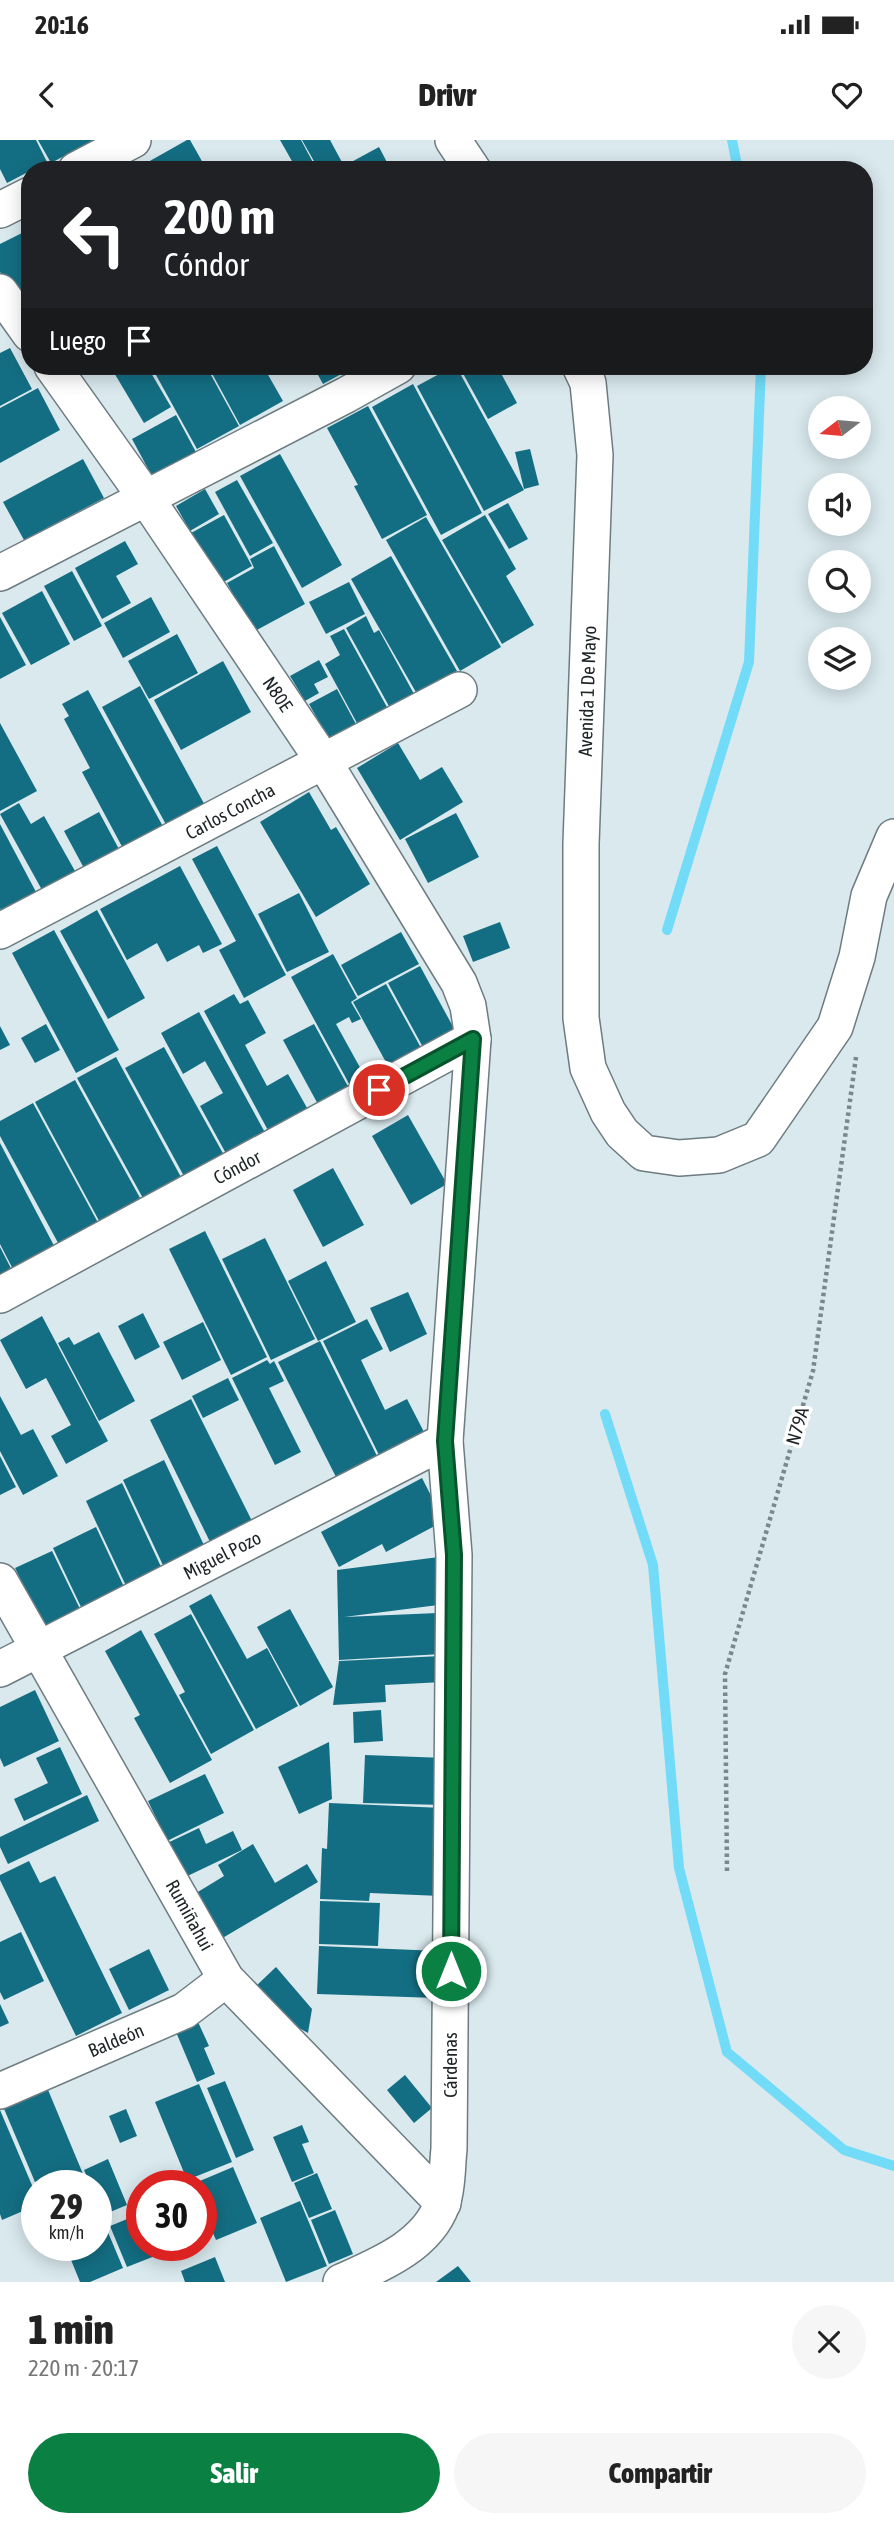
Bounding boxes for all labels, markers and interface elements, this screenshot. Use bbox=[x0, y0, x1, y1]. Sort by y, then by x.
text: 20:16 bbox=[35, 10, 89, 40]
icon: back bbox=[28, 76, 66, 114]
text: Drivr bbox=[418, 76, 476, 113]
icon: heart bbox=[828, 76, 866, 114]
text: 200 m bbox=[164, 188, 275, 244]
icon: left bbox=[49, 189, 140, 280]
text: Cóndor bbox=[164, 246, 249, 283]
icon: arrive bbox=[120, 322, 158, 360]
text: Luego bbox=[49, 326, 106, 356]
north arrow bbox=[808, 396, 872, 458]
map controls bbox=[808, 396, 871, 690]
button: sound bbox=[808, 473, 871, 536]
button: search bbox=[808, 550, 871, 613]
street label: Avenida 1 De Mayo bbox=[574, 625, 600, 757]
button: layers bbox=[808, 627, 871, 690]
street label: N80E bbox=[258, 672, 298, 716]
street label: Carlos Concha bbox=[182, 778, 278, 844]
pin bbox=[349, 1060, 409, 1120]
icon: arrive bbox=[360, 1071, 398, 1109]
street label: Cóndor bbox=[210, 1145, 265, 1189]
street label: N79A bbox=[781, 1404, 813, 1447]
street label: Miguel Pozo bbox=[180, 1526, 265, 1584]
street label: Rumiñahui bbox=[162, 1876, 218, 1954]
position arrow bbox=[414, 1934, 488, 2008]
street label: Baldeón bbox=[85, 2018, 147, 2062]
street label: Cárdenas bbox=[439, 2032, 461, 2098]
speed limit sign: 30 bbox=[126, 2170, 217, 2261]
text: 29 bbox=[50, 2186, 83, 2226]
text: km/h bbox=[49, 2222, 84, 2243]
text: 1 min bbox=[28, 2305, 114, 2353]
button: close bbox=[792, 2305, 866, 2379]
text: 220 m · 20:17 bbox=[28, 2355, 139, 2381]
button: Salir bbox=[28, 2433, 440, 2513]
button: Compartir bbox=[454, 2433, 866, 2513]

